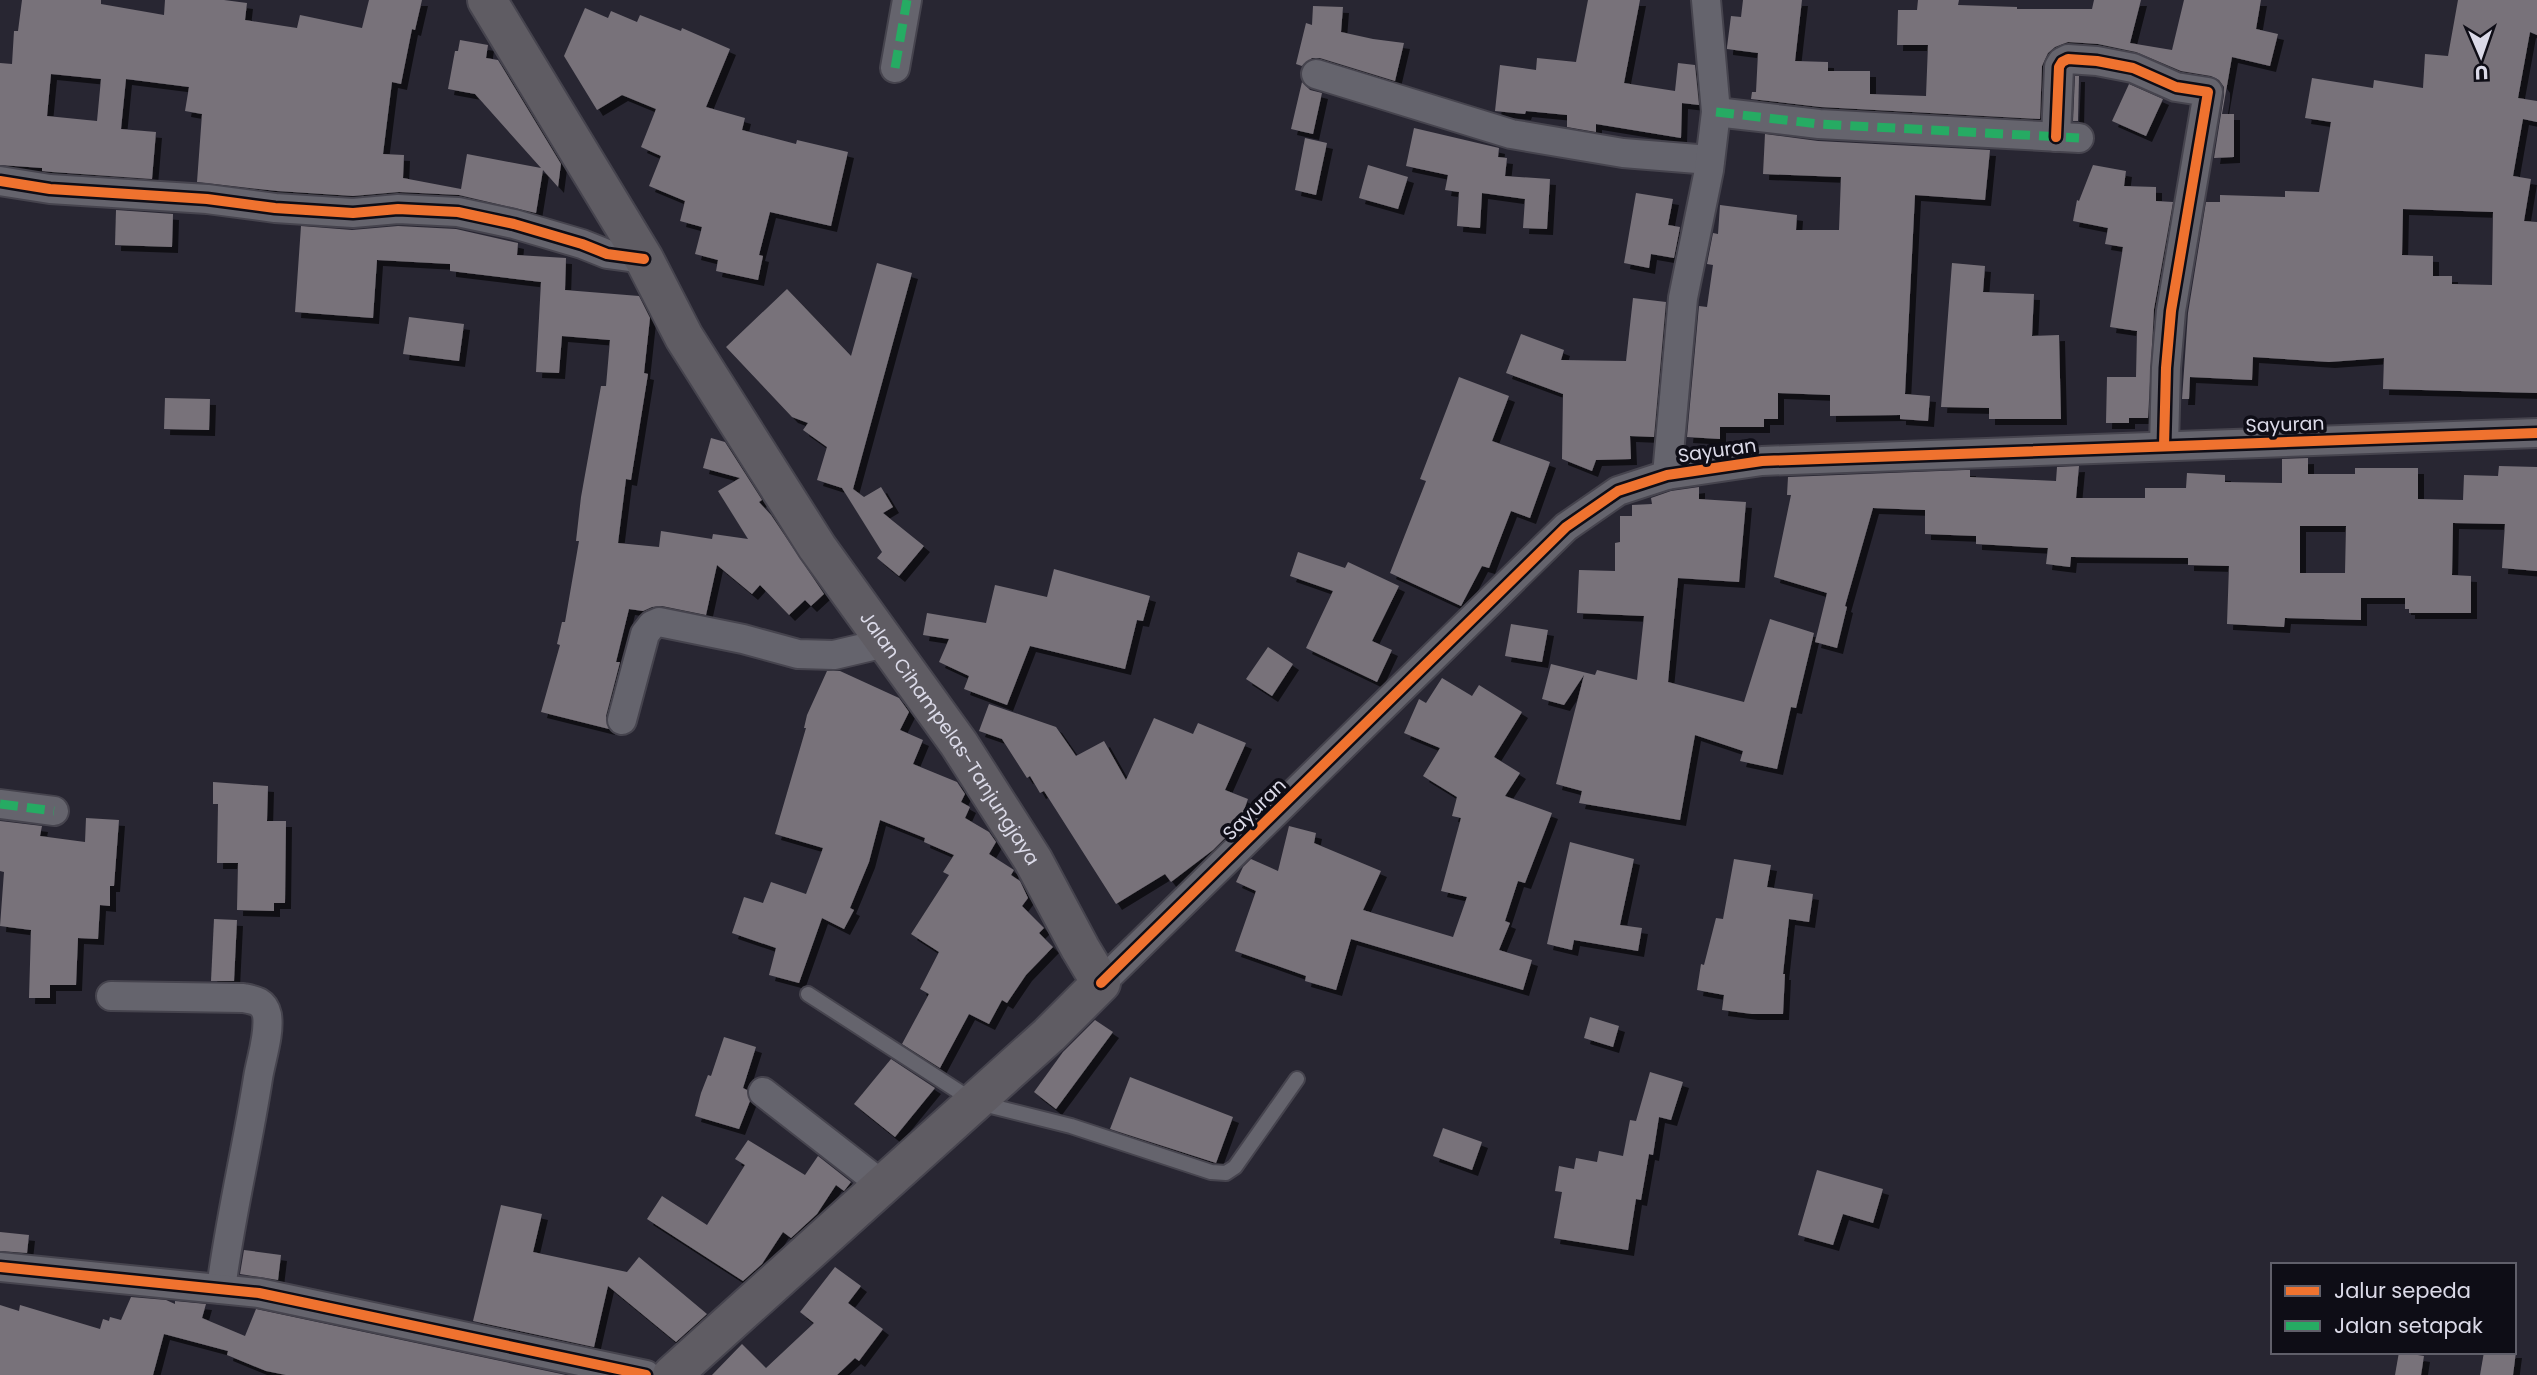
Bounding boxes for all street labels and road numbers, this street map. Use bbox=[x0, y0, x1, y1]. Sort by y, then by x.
street label: Sayuran bbox=[2245, 410, 2325, 439]
street label: Sayuran bbox=[1676, 432, 1758, 469]
street label: Jalan Cihampelas-Tanjungjaya bbox=[853, 606, 1046, 871]
street label: Sayuran bbox=[1217, 772, 1292, 846]

